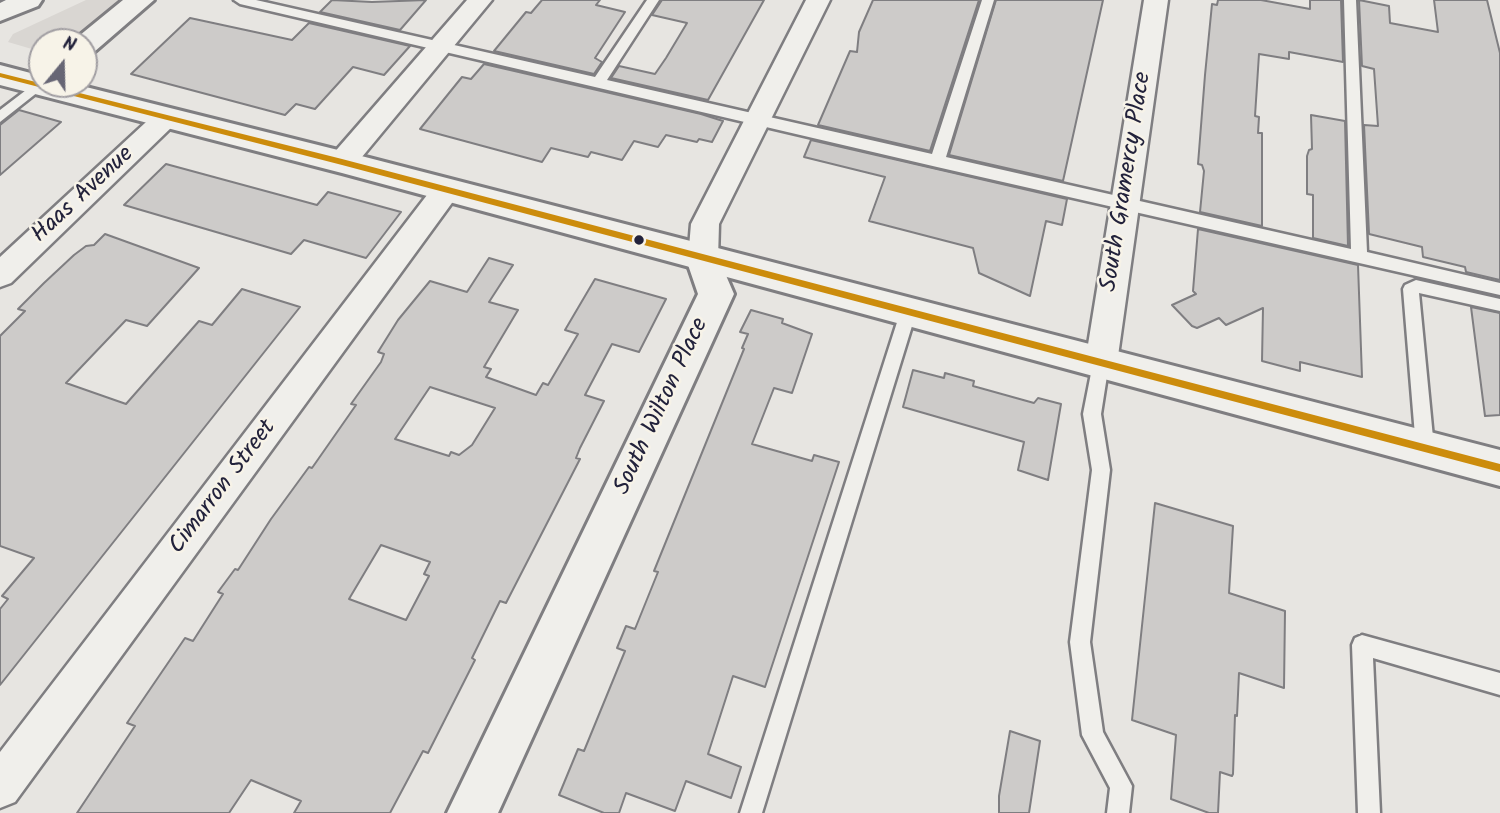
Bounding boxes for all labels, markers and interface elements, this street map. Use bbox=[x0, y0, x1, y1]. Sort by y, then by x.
north arrow bbox=[28, 28, 98, 98]
text: N bbox=[59, 29, 80, 61]
street label: South Gramercy Place bbox=[1096, 70, 1160, 294]
street label: Haas Avenue bbox=[27, 141, 141, 251]
unlabelled marker bbox=[632, 233, 646, 247]
street label: South Wilton Place bbox=[609, 314, 717, 500]
street label: Cimarron Street bbox=[164, 415, 284, 561]

